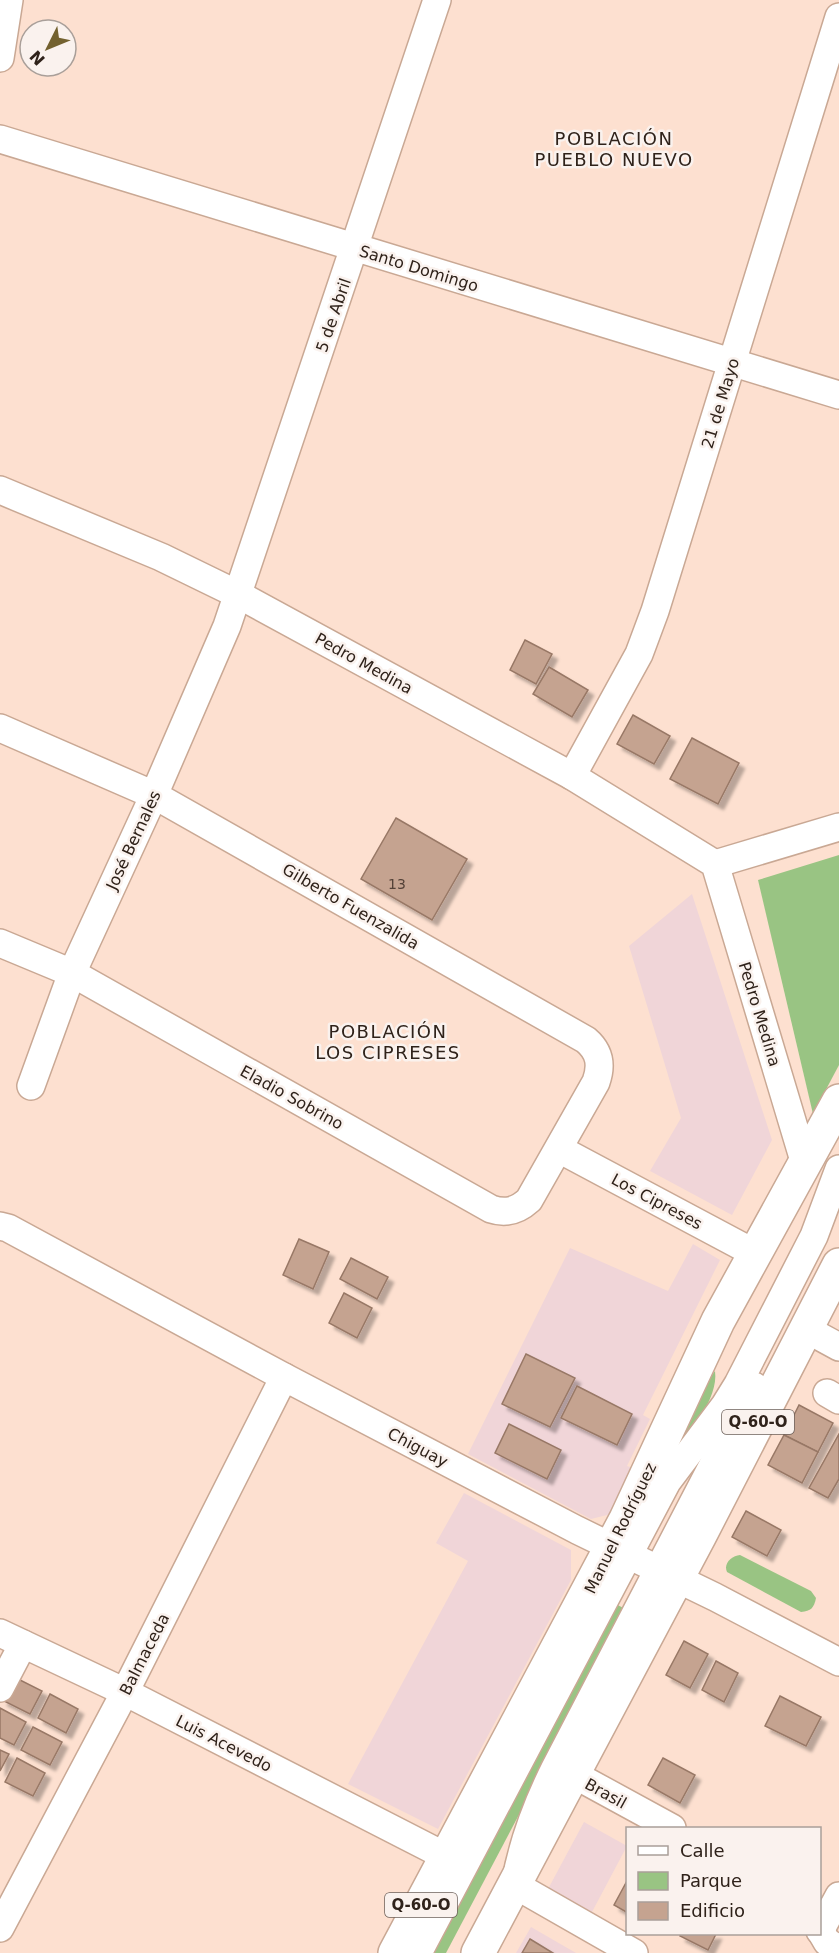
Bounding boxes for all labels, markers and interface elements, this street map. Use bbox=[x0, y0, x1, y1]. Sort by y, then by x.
north arrow bbox=[18, 18, 78, 78]
text: N bbox=[26, 47, 49, 69]
district label: POBLACIÓN PUEBLO NUEVO bbox=[534, 128, 694, 170]
street label: Santo Domingo bbox=[357, 241, 481, 296]
street label: 5 de Abril bbox=[312, 276, 355, 355]
street label: 21 de Mayo bbox=[698, 356, 743, 451]
street label: Pedro Medina bbox=[312, 629, 416, 698]
street label: José Bernales bbox=[102, 787, 165, 894]
street label: Gilberto Fuenzalida bbox=[279, 860, 422, 953]
house number: 13 bbox=[388, 876, 406, 892]
street label: Pedro Medina bbox=[735, 960, 784, 1069]
district label: POBLACIÓN LOS CIPRESES bbox=[315, 1021, 461, 1063]
street label: Eladio Sobrino bbox=[237, 1061, 347, 1134]
street label: Los Cipreses bbox=[608, 1170, 705, 1233]
road number: Q-60-O bbox=[722, 1410, 794, 1434]
street label: Chiguay bbox=[384, 1424, 451, 1471]
street label: Manuel Rodríguez bbox=[581, 1460, 660, 1597]
street label: Balmaceda bbox=[116, 1610, 173, 1698]
street label: Luis Acevedo bbox=[173, 1711, 275, 1776]
street label: Brasil bbox=[582, 1774, 630, 1813]
legend bbox=[626, 1827, 821, 1935]
text: Calle bbox=[680, 1840, 725, 1861]
text: Parque bbox=[680, 1870, 742, 1891]
road number: Q-60-O bbox=[385, 1893, 457, 1917]
text: Edificio bbox=[680, 1900, 745, 1921]

